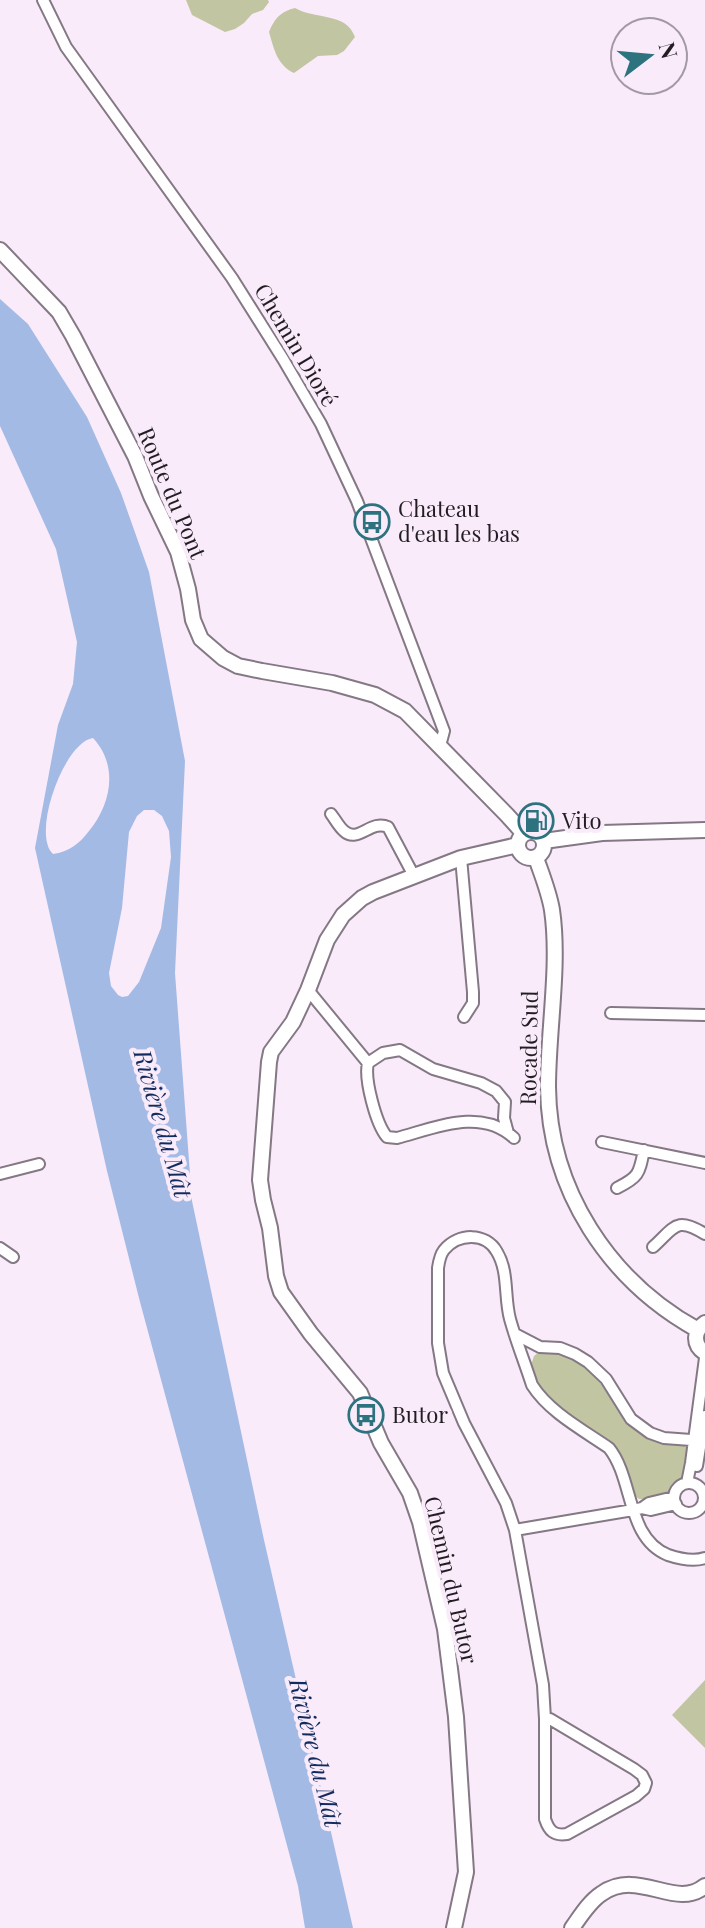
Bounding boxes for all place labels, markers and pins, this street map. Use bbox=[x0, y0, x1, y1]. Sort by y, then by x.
place label: Chateau d'eau les bas bbox=[398, 493, 520, 548]
bus stop icon: Chateau d'eau les bas bbox=[353, 503, 391, 541]
fuel station icon: Vito bbox=[517, 802, 555, 840]
place label: Vito bbox=[561, 805, 602, 835]
bus stop icon: Butor bbox=[347, 1396, 385, 1434]
place label: Butor bbox=[392, 1399, 448, 1429]

